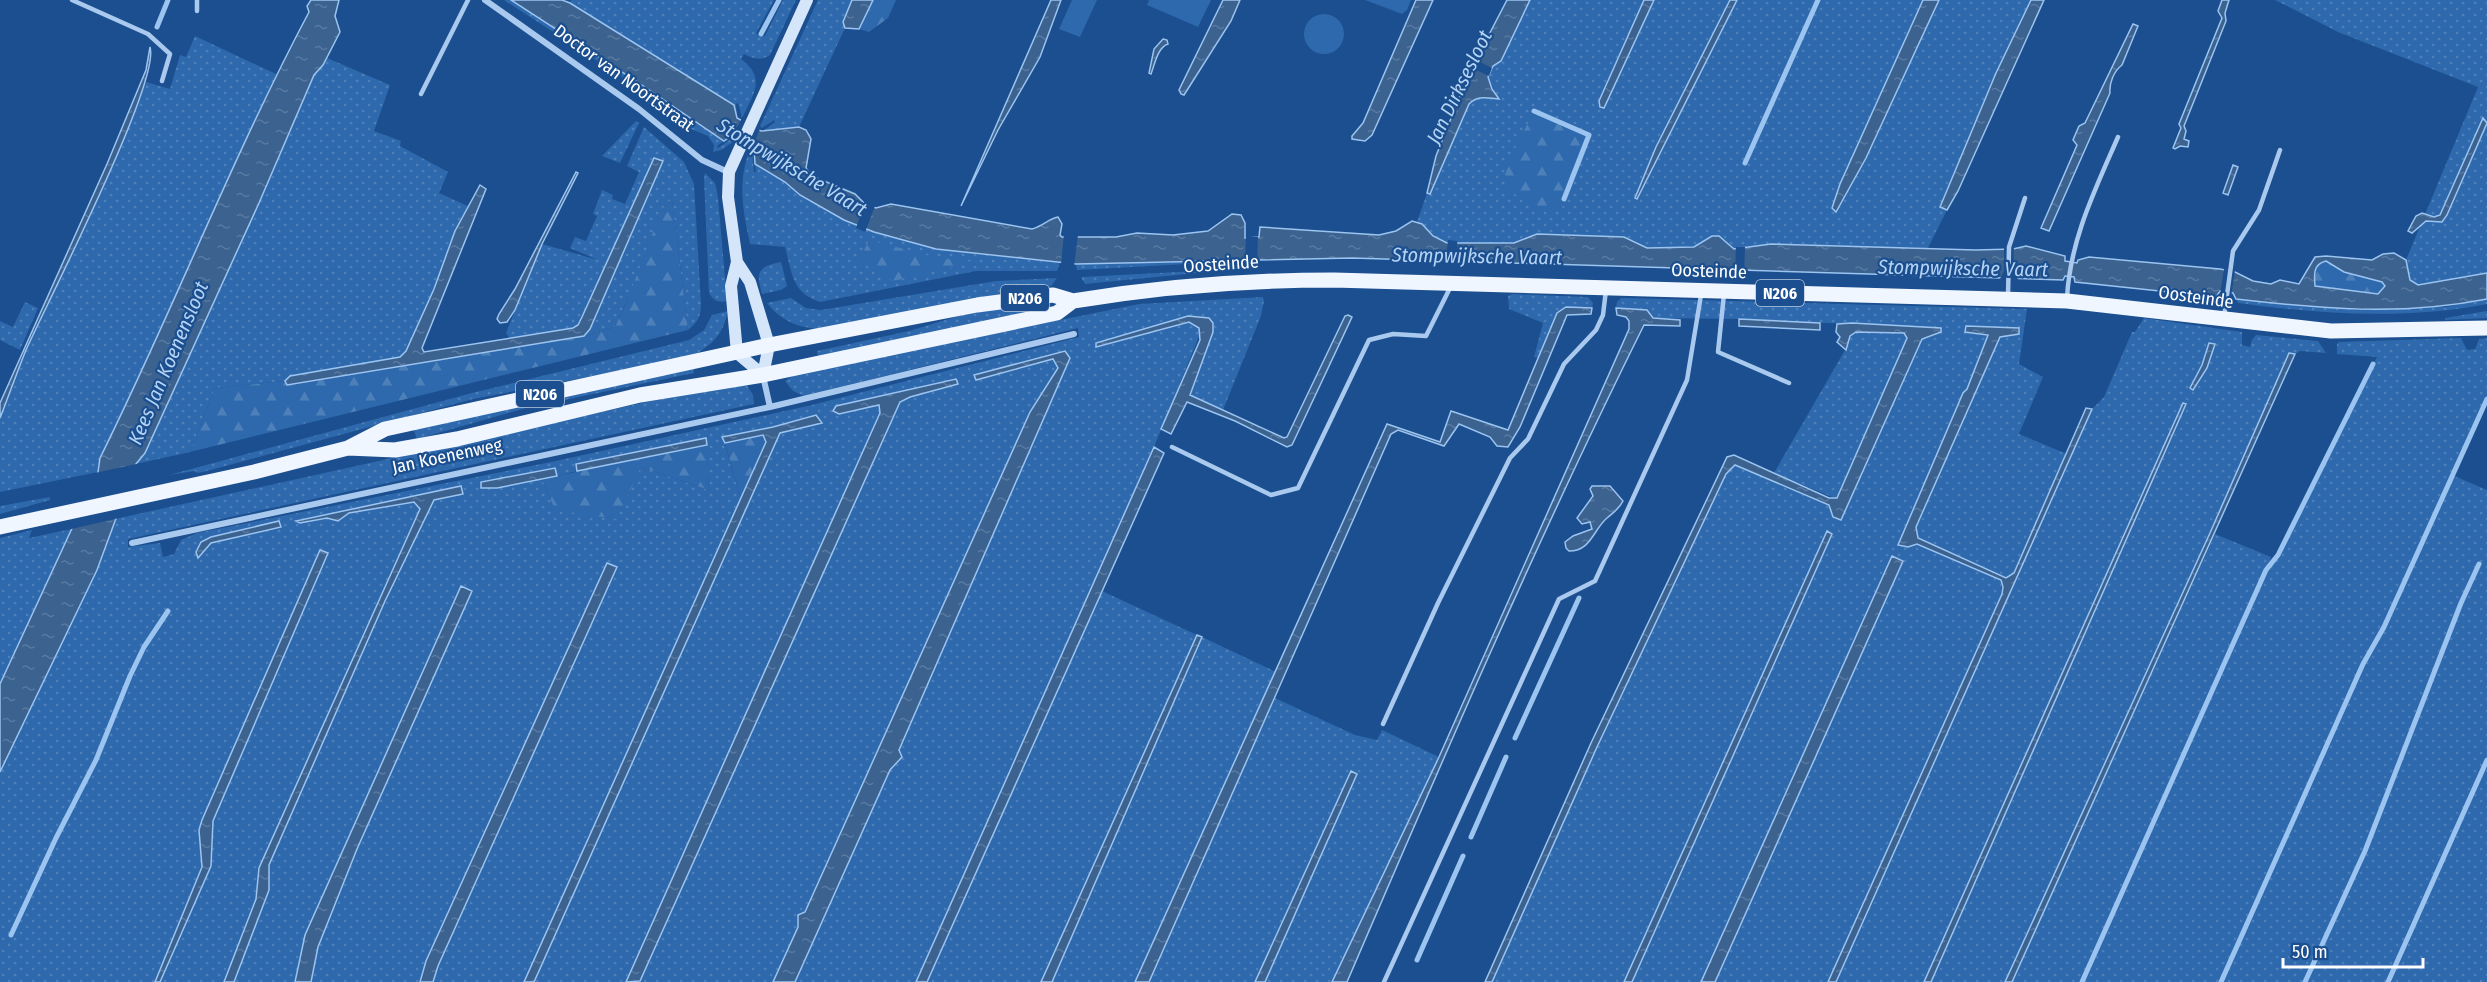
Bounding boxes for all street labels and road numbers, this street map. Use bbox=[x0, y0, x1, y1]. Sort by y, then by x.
street label: Doctor van Noortstraat bbox=[549, 20, 699, 136]
street label: Oosteinde bbox=[1183, 250, 1260, 278]
street label: Oosteinde bbox=[1671, 259, 1747, 283]
road number: N206 bbox=[1756, 280, 1804, 306]
street label: Oosteinde bbox=[2157, 281, 2235, 313]
road number: N206 bbox=[1001, 285, 1049, 311]
road number: N206 bbox=[516, 381, 564, 407]
street label: Jan Koenenweg bbox=[390, 433, 505, 478]

